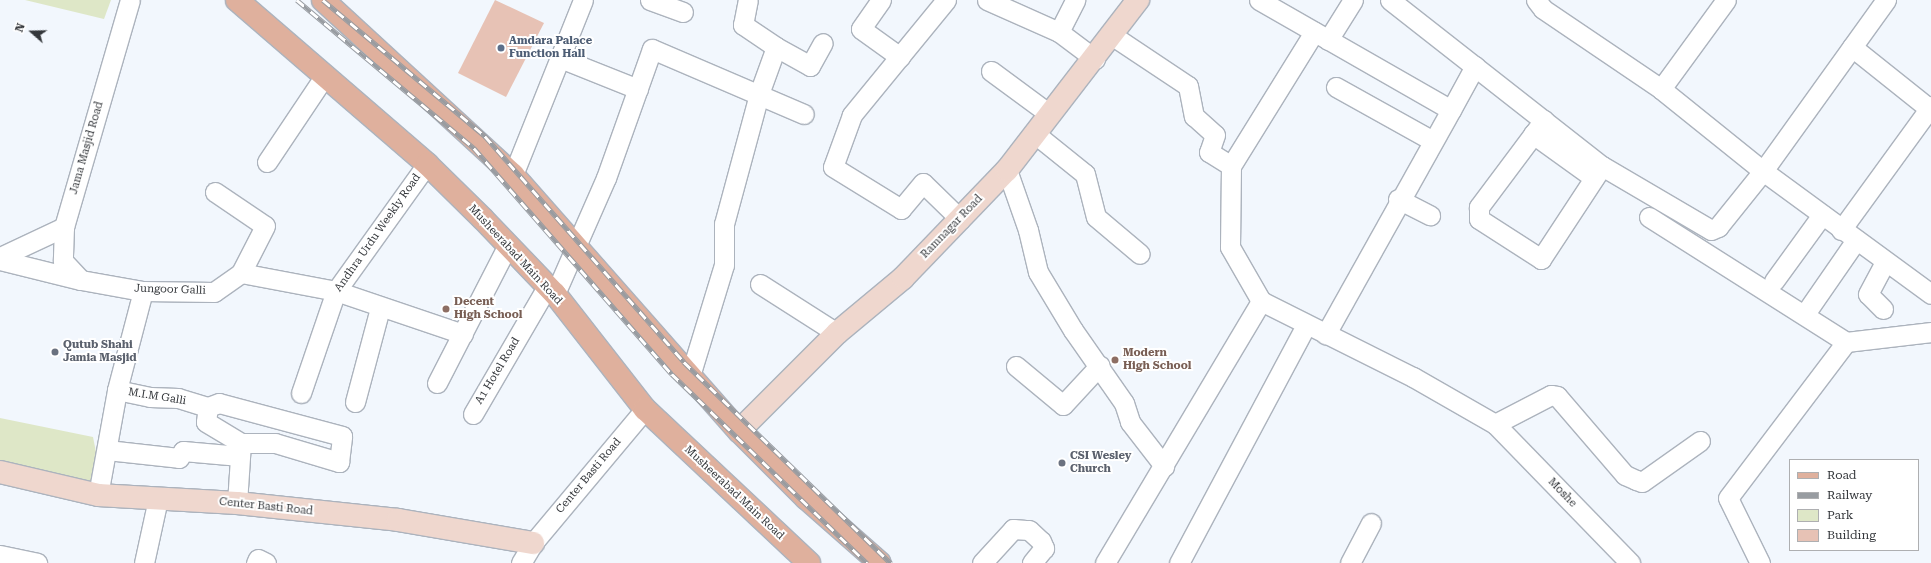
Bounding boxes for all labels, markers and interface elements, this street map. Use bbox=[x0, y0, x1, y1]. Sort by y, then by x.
north arrow bbox=[12, 12, 52, 52]
text: N bbox=[13, 22, 28, 34]
place label: Amdara Palace Function Hall bbox=[509, 35, 592, 61]
marker: Amdara Palace Function Hall bbox=[496, 43, 506, 53]
street label: Jama Masjid Road bbox=[67, 100, 107, 196]
street label: Andhra Urdu Weekly Road bbox=[332, 171, 424, 295]
street label: Ramnagar Road bbox=[918, 193, 986, 261]
street label: Musheerabad Main Road bbox=[465, 202, 565, 308]
street label: Jungoor Galli bbox=[134, 282, 206, 298]
place label: Decent High School bbox=[454, 296, 522, 322]
marker: Decent High School bbox=[441, 304, 451, 314]
street label: A1 Hotel Road bbox=[473, 335, 523, 407]
place label: Qutub Shahi Jamia Masjid bbox=[63, 339, 137, 365]
marker: Qutub Shahi Jamia Masjid bbox=[50, 347, 60, 357]
place label: Modern High School bbox=[1123, 347, 1191, 373]
marker: Modern High School bbox=[1110, 355, 1120, 365]
street label: M.I.M Galli bbox=[127, 386, 187, 408]
street label: Center Basti Road bbox=[554, 436, 624, 516]
street label: Musheerabad Main Road bbox=[681, 443, 787, 543]
place label: CSI Wesley Church bbox=[1070, 450, 1131, 476]
marker: CSI Wesley Church bbox=[1057, 458, 1067, 468]
legend bbox=[1789, 459, 1919, 551]
text: Road bbox=[1827, 468, 1856, 482]
street label: Moshe bbox=[1545, 476, 1579, 510]
text: Railway bbox=[1827, 488, 1872, 502]
street label: Center Basti Road bbox=[218, 496, 314, 518]
text: Park bbox=[1827, 508, 1853, 522]
text: Building bbox=[1827, 528, 1876, 542]

